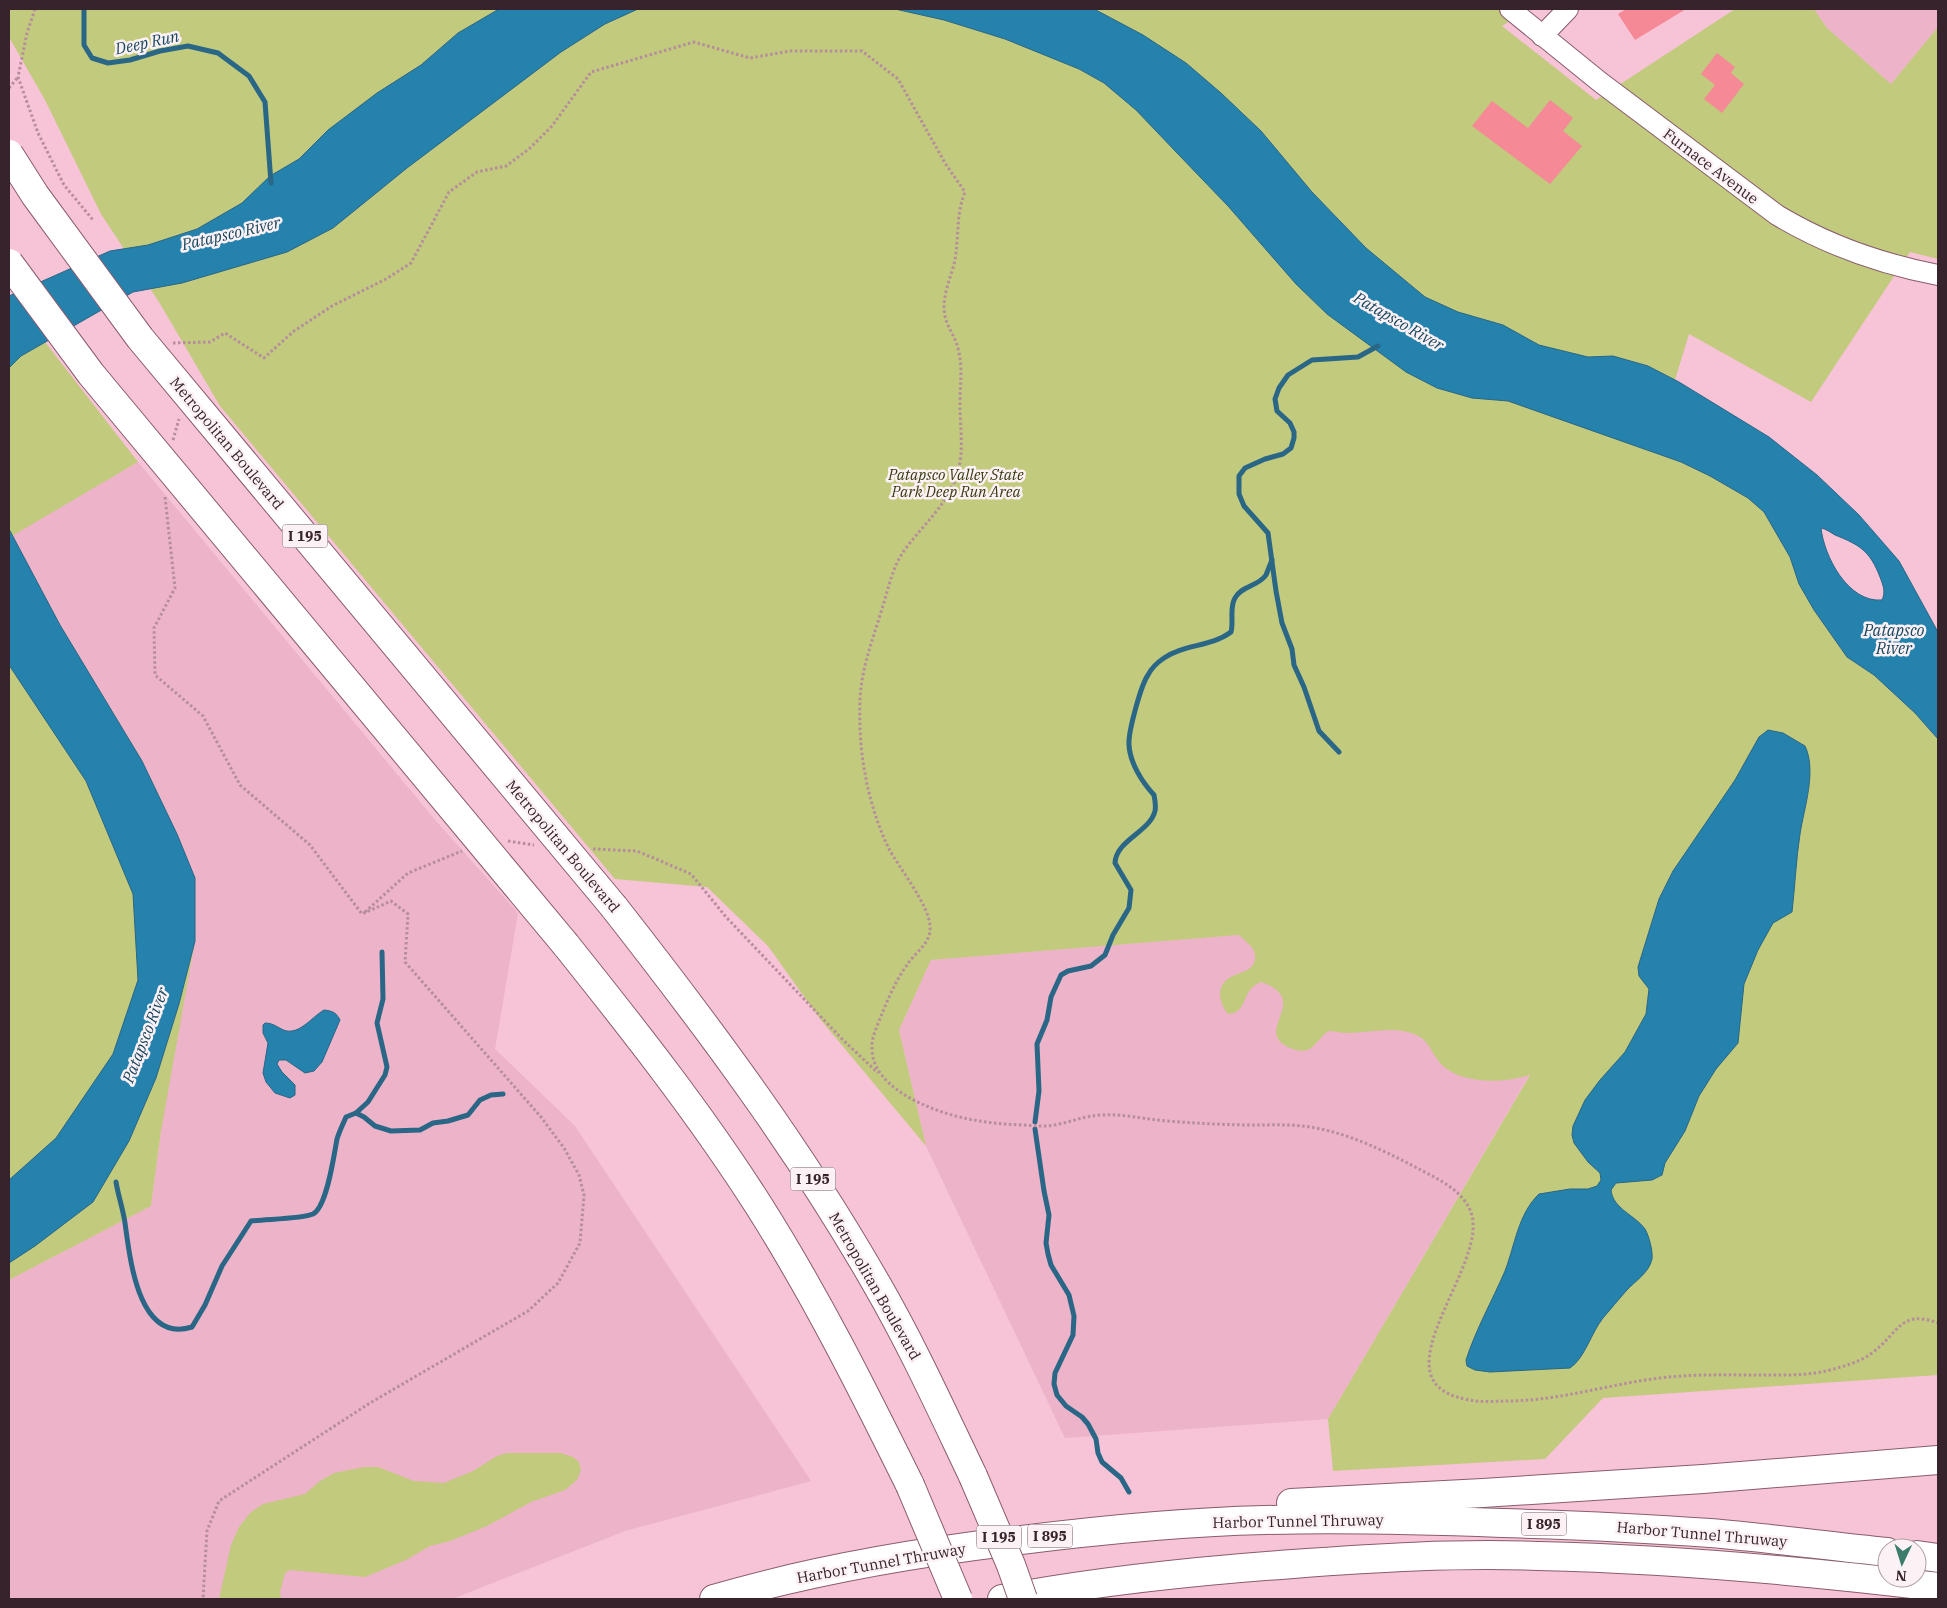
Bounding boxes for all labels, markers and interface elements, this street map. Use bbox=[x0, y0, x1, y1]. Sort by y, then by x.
water label: Deep Run bbox=[112, 25, 181, 59]
street label: Furnace Avenue bbox=[1660, 124, 1762, 208]
water label: Patapsco River bbox=[179, 212, 283, 254]
water label: Patapsco River bbox=[1350, 287, 1448, 355]
street label: Metropolitan Boulevard bbox=[166, 373, 288, 513]
park label: Patapsco Valley State Park Deep Run Area bbox=[887, 465, 1024, 501]
road number: I 195 bbox=[282, 524, 328, 548]
water label: Patapsco River bbox=[1862, 620, 1925, 658]
street label: Metropolitan Boulevard bbox=[502, 776, 624, 916]
water label: Patapsco River bbox=[117, 984, 173, 1086]
road number: I 195 bbox=[790, 1168, 836, 1190]
street label: Metropolitan Boulevard bbox=[825, 1209, 925, 1363]
street label: Harbor Tunnel Thruway bbox=[1212, 1510, 1384, 1532]
road number: I 895 bbox=[1522, 1512, 1566, 1536]
street label: Harbor Tunnel Thruway bbox=[1616, 1517, 1788, 1551]
road number: I 895 bbox=[1028, 1524, 1072, 1548]
road number: I 195 bbox=[976, 1525, 1022, 1548]
north arrow bbox=[1877, 1538, 1927, 1588]
street label: Harbor Tunnel Thruway bbox=[795, 1539, 967, 1587]
text: N bbox=[1895, 1567, 1907, 1585]

